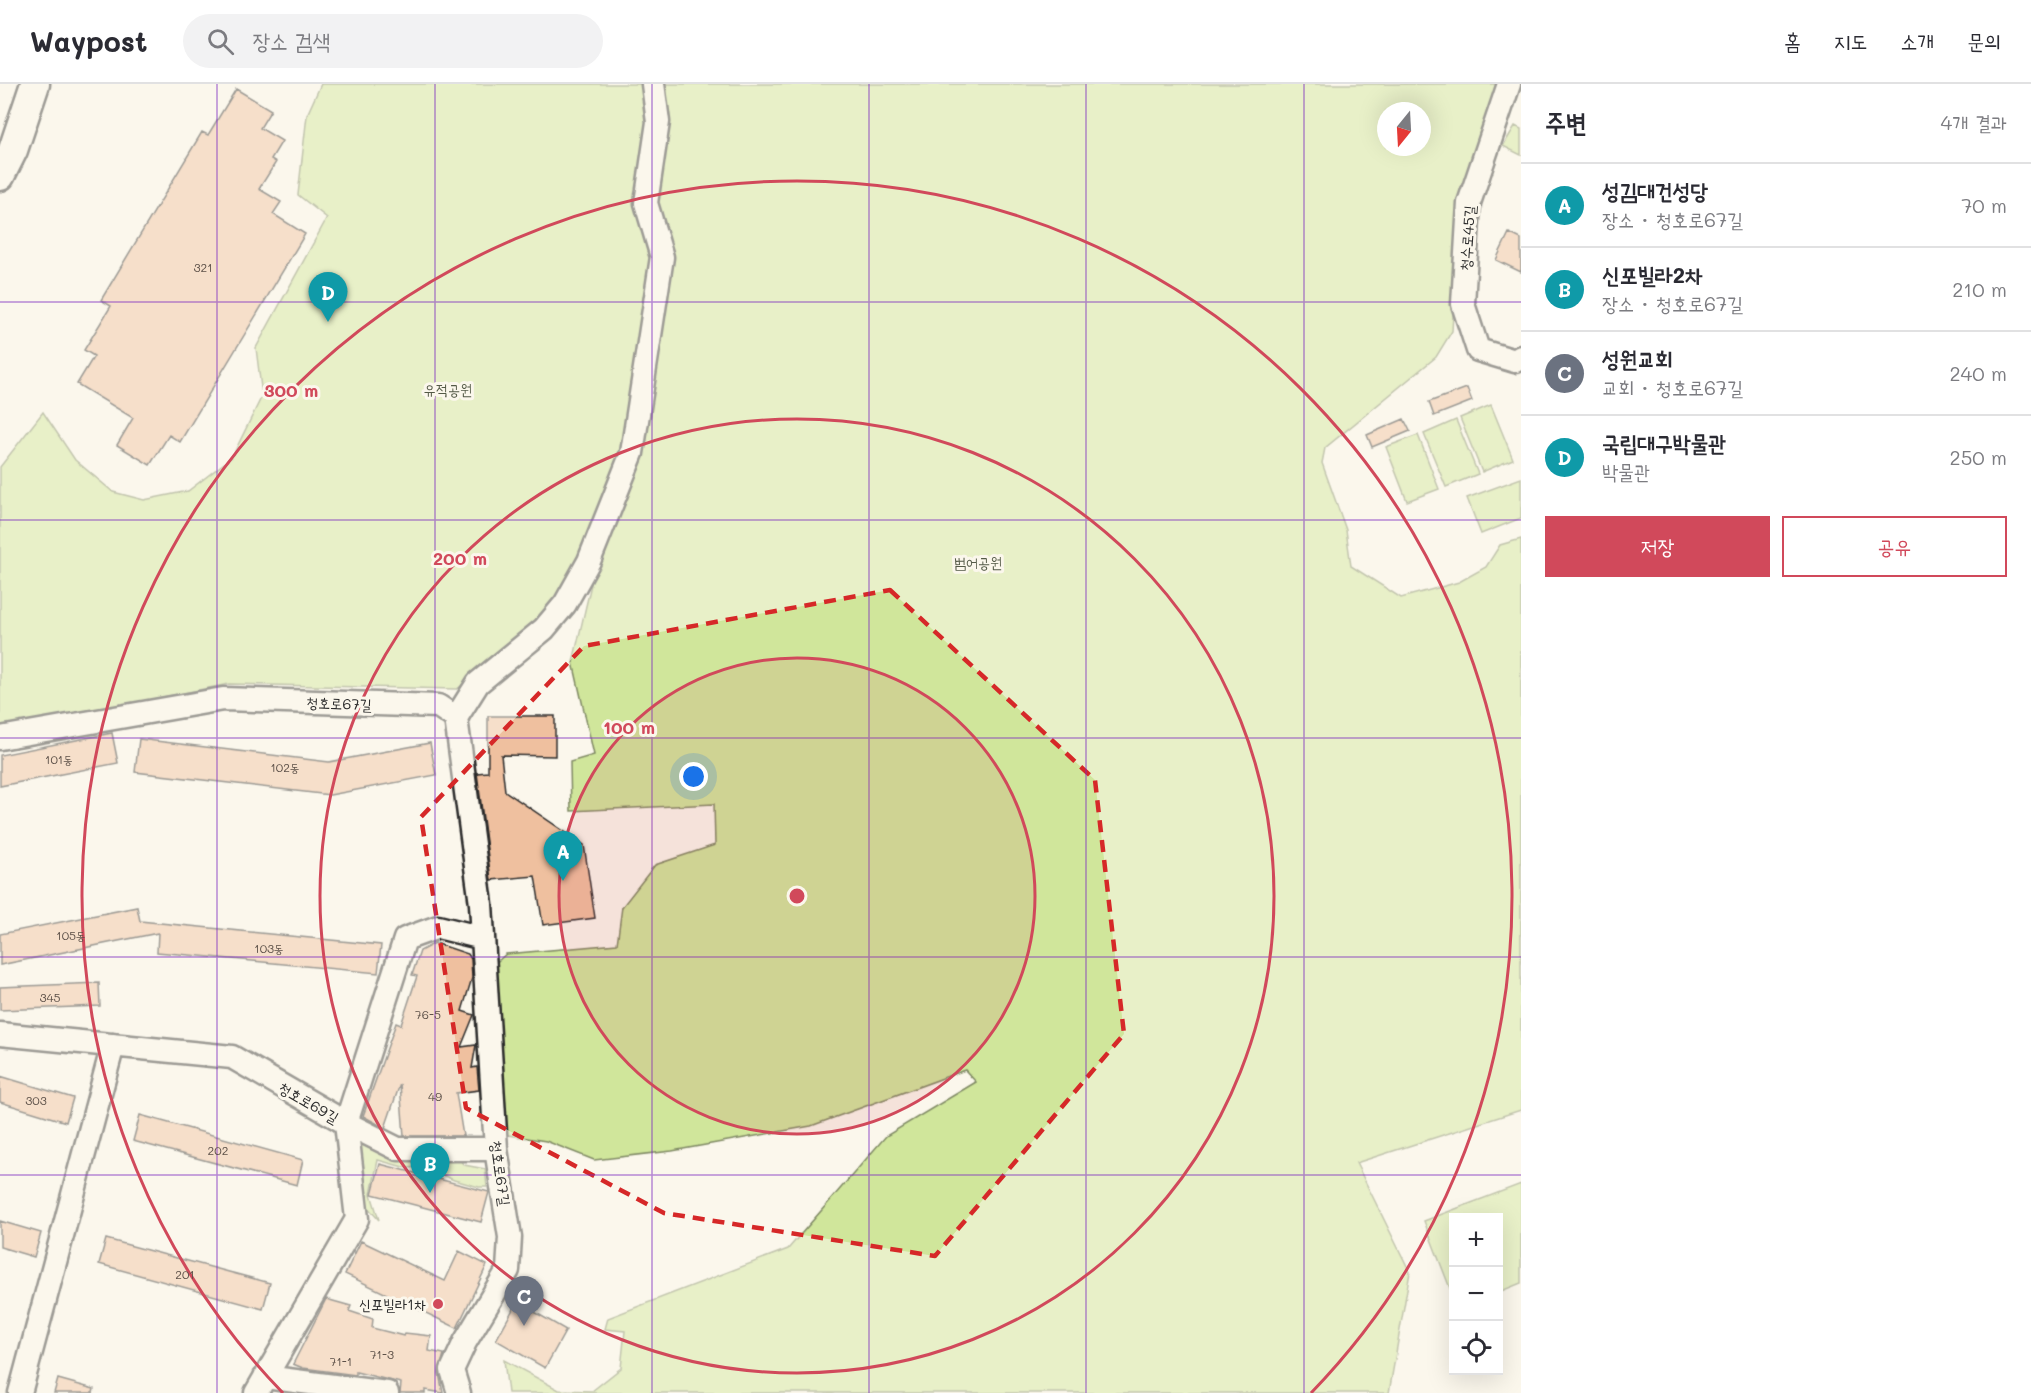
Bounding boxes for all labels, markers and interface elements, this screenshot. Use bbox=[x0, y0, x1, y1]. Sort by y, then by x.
search box bbox=[183, 14, 603, 68]
text: Waypost bbox=[30, 23, 147, 59]
icon: search bbox=[204, 25, 237, 58]
text: 장소 검색 bbox=[252, 26, 330, 55]
text: 홈 bbox=[1784, 27, 1801, 54]
text: 지도 bbox=[1834, 27, 1867, 54]
text: 소개 bbox=[1900, 27, 1934, 54]
text: 문의 bbox=[1967, 27, 2001, 54]
north arrow bbox=[1377, 102, 1431, 156]
text: 주변 bbox=[1545, 105, 1587, 139]
text: 4개 결과 bbox=[1941, 109, 2007, 135]
text: 성김대건성당 bbox=[1602, 176, 1708, 205]
text: A bbox=[1558, 192, 1571, 218]
text: 70 m bbox=[1961, 192, 2007, 218]
street label: 청수로45길 bbox=[1455, 204, 1479, 272]
text: 장소 · 청호로67길 bbox=[1602, 206, 1743, 232]
house number: 321 bbox=[193, 259, 213, 275]
text: 신포빌라2차 bbox=[1602, 260, 1703, 289]
pin: D bbox=[308, 272, 348, 322]
text: B bbox=[1558, 276, 1571, 302]
text: 210 m bbox=[1952, 276, 2007, 302]
text: 장소 · 청호로67길 bbox=[1602, 290, 1743, 316]
text: 성원교회 bbox=[1602, 344, 1673, 373]
text: C bbox=[1557, 360, 1572, 386]
text: 240 m bbox=[1949, 360, 2007, 386]
text: 교회 · 청호로67길 bbox=[1602, 374, 1743, 400]
text: 300 m bbox=[264, 378, 318, 402]
park label: 유적공원 bbox=[424, 379, 472, 399]
text: 국립대구박물관 bbox=[1602, 428, 1726, 457]
text: D bbox=[1557, 444, 1572, 470]
text: 250 m bbox=[1950, 444, 2007, 470]
text: 박물관 bbox=[1602, 458, 1650, 484]
button: 저장 bbox=[1545, 516, 1770, 577]
button: 공유 bbox=[1782, 516, 2007, 577]
text: 200 m bbox=[433, 546, 487, 570]
park label: 범어공원 bbox=[954, 552, 1002, 572]
street label: 청호로67길 bbox=[306, 692, 372, 714]
text: 100 m bbox=[603, 715, 655, 739]
house number: 101동 bbox=[45, 751, 73, 767]
house number: 102동 bbox=[270, 759, 300, 775]
your location bbox=[679, 762, 708, 791]
pin: A bbox=[544, 832, 582, 881]
centre of rings bbox=[787, 886, 807, 906]
house number: 105동 bbox=[56, 927, 86, 943]
house number: 103동 bbox=[254, 940, 284, 956]
house number: 345 bbox=[39, 989, 61, 1005]
house number: 76-5 bbox=[415, 1006, 441, 1022]
street label: 청호로69길 bbox=[275, 1077, 343, 1127]
house number: 49 bbox=[428, 1088, 442, 1104]
house number: 303 bbox=[25, 1092, 47, 1108]
street label: 청호로67길 bbox=[487, 1139, 515, 1207]
house number: 202 bbox=[208, 1142, 228, 1158]
pin: B bbox=[410, 1144, 450, 1193]
map controls bbox=[1449, 1213, 1503, 1375]
button: + bbox=[1449, 1213, 1503, 1267]
house number: 201 bbox=[175, 1266, 195, 1282]
button: − bbox=[1449, 1267, 1503, 1321]
pin: C bbox=[504, 1276, 544, 1326]
place label: 신포빌라1차 bbox=[359, 1294, 426, 1314]
marker: 신포빌라1차 bbox=[431, 1297, 445, 1311]
button: locate bbox=[1449, 1321, 1503, 1375]
house number: 71-3 bbox=[370, 1346, 394, 1362]
house number: 71-1 bbox=[330, 1353, 352, 1369]

